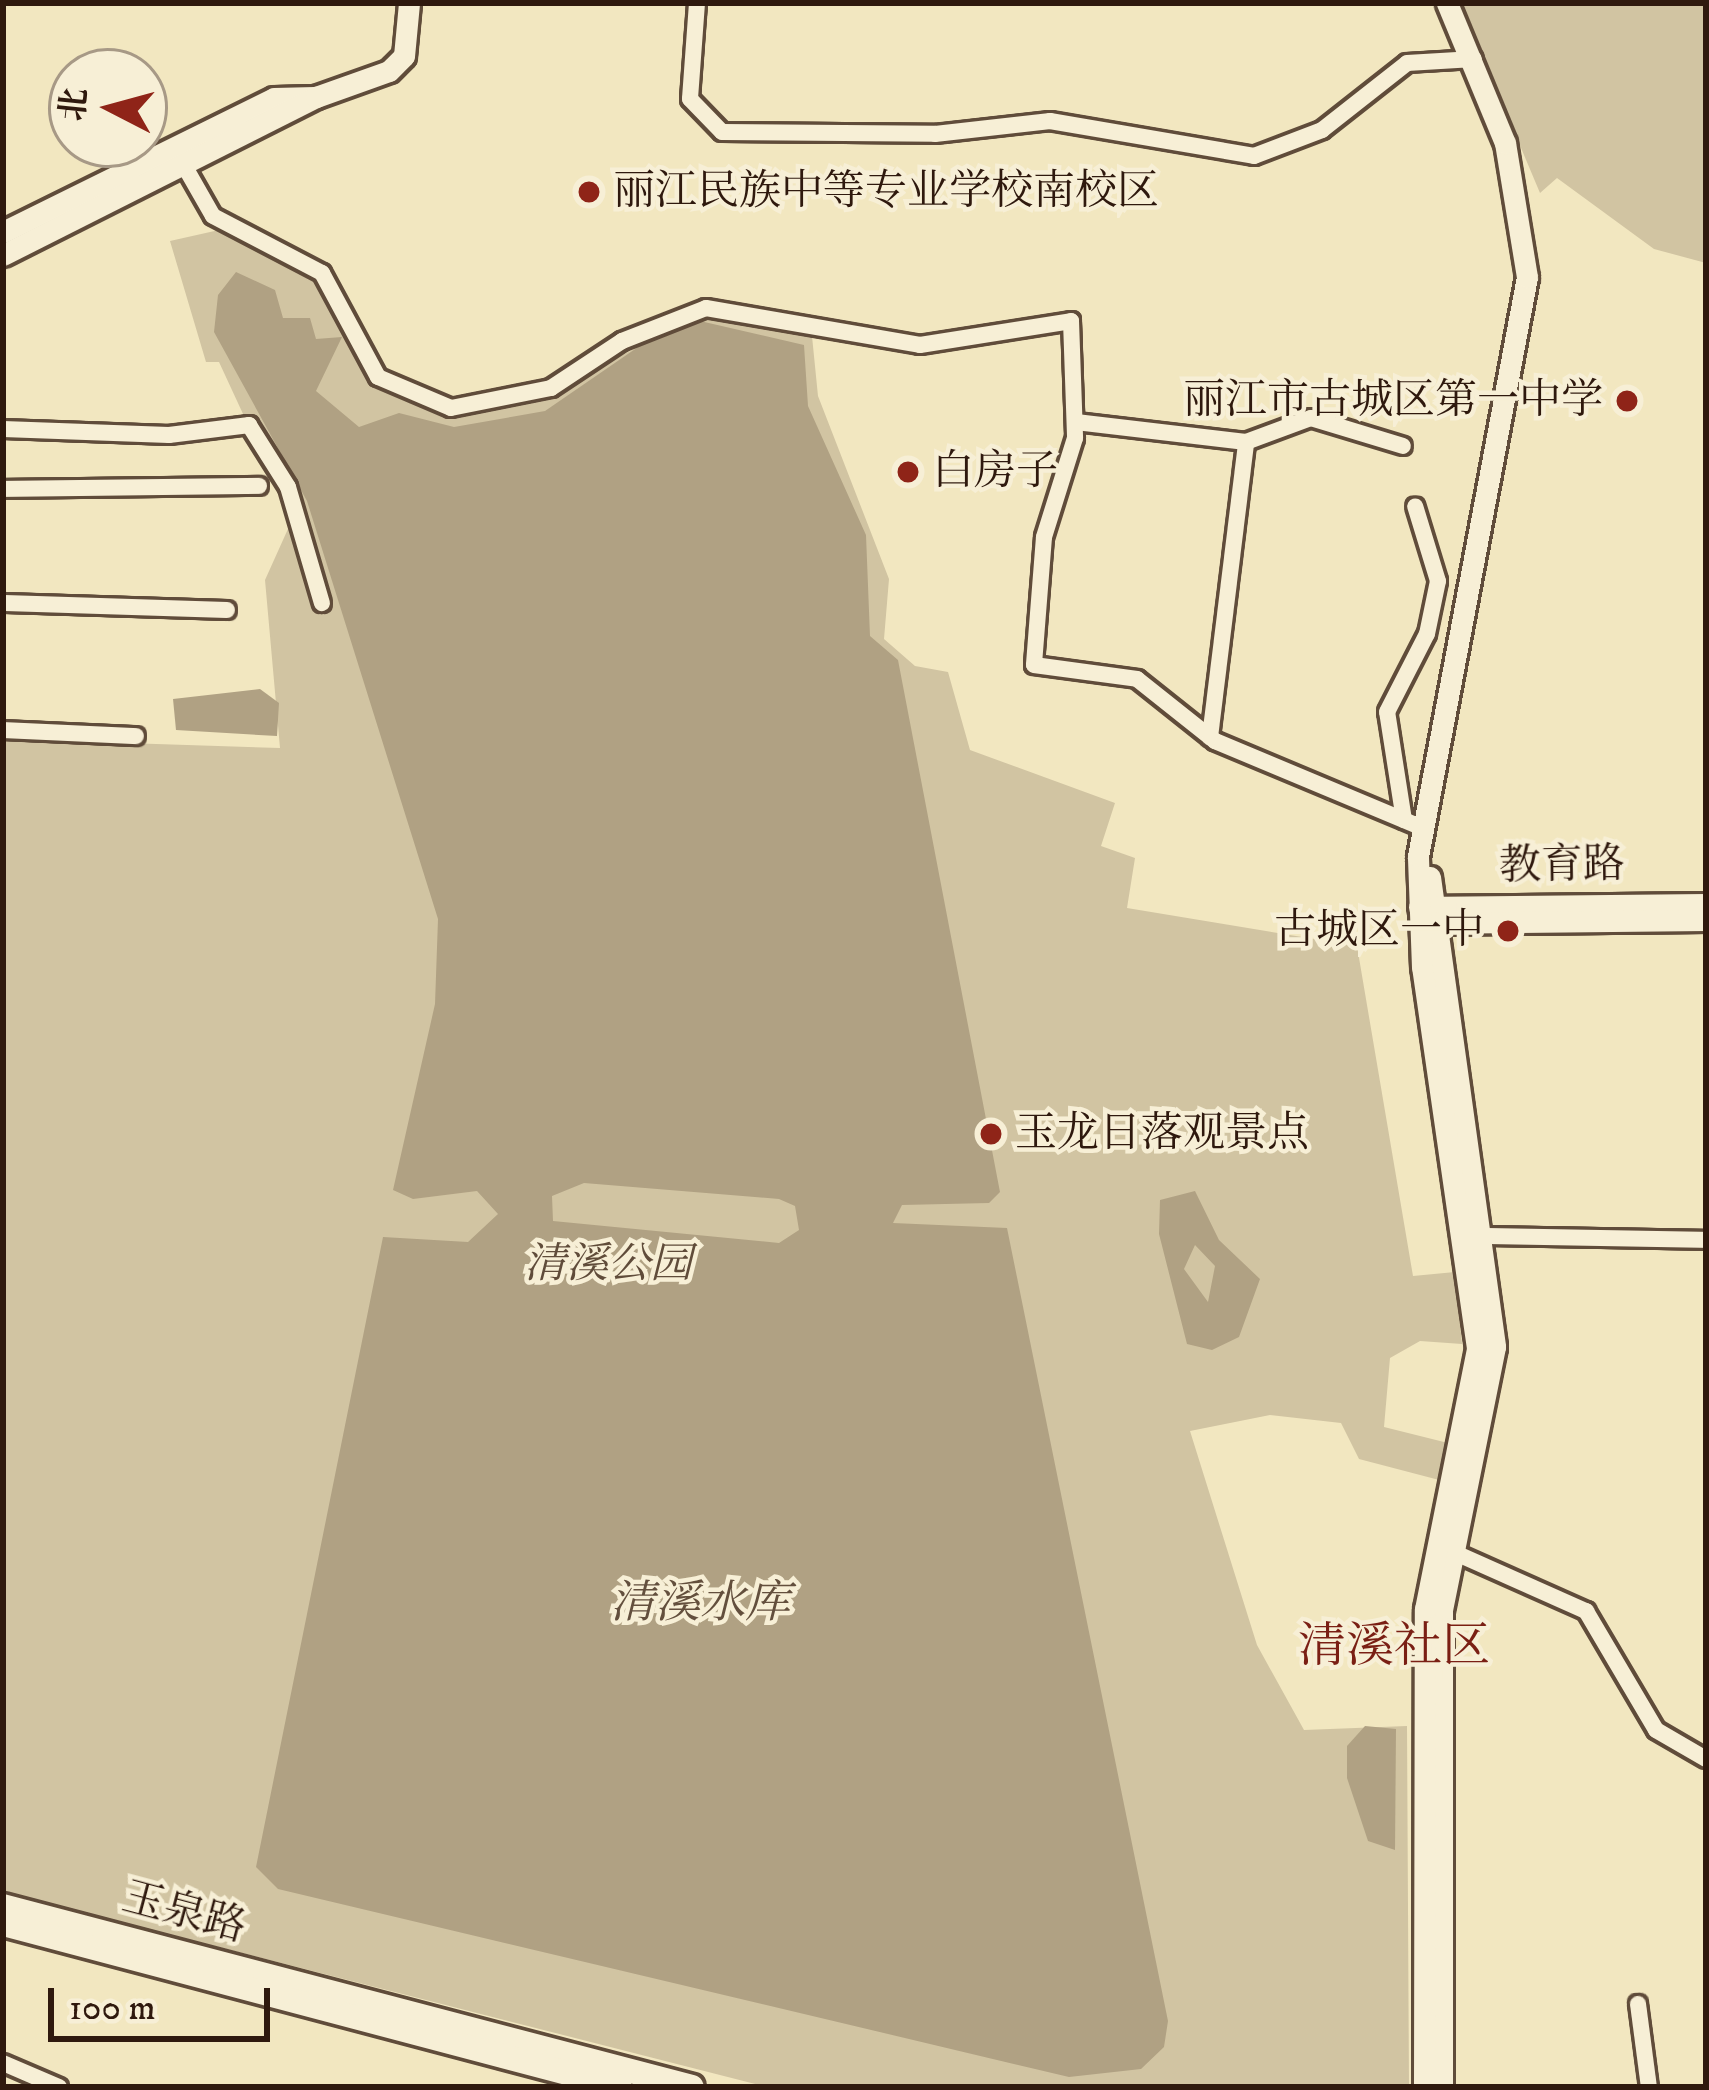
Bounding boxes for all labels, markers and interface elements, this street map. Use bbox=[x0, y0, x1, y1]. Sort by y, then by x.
north arrow bbox=[48, 48, 168, 168]
text: 北 bbox=[53, 86, 97, 123]
place label: 丽江民族中等专业学校南校区 bbox=[613, 167, 1159, 217]
marker: 丽江民族中等专业学校南校区 bbox=[576, 179, 602, 205]
place label: 丽江市古城区第一中学 bbox=[1183, 376, 1603, 426]
marker: 丽江市古城区第一中学 bbox=[1614, 388, 1640, 414]
place label: 白房子 bbox=[932, 447, 1058, 497]
marker: 白房子 bbox=[895, 459, 921, 485]
street label: 教育路 bbox=[1499, 840, 1625, 892]
place label: 古城区一中 bbox=[1274, 906, 1484, 956]
marker: 古城区一中 bbox=[1495, 918, 1521, 944]
place label: 玉龙日落观景点 bbox=[1015, 1109, 1309, 1159]
marker: 玉龙日落观景点 bbox=[978, 1121, 1004, 1147]
park label: 清溪公园 bbox=[524, 1240, 692, 1290]
water label: 清溪水库 bbox=[610, 1578, 790, 1632]
district label: 清溪社区 bbox=[1298, 1619, 1490, 1677]
street label: 玉泉路 bbox=[117, 1872, 251, 1954]
scale bar bbox=[54, 1964, 276, 2038]
text: 100 m bbox=[69, 1986, 156, 2031]

